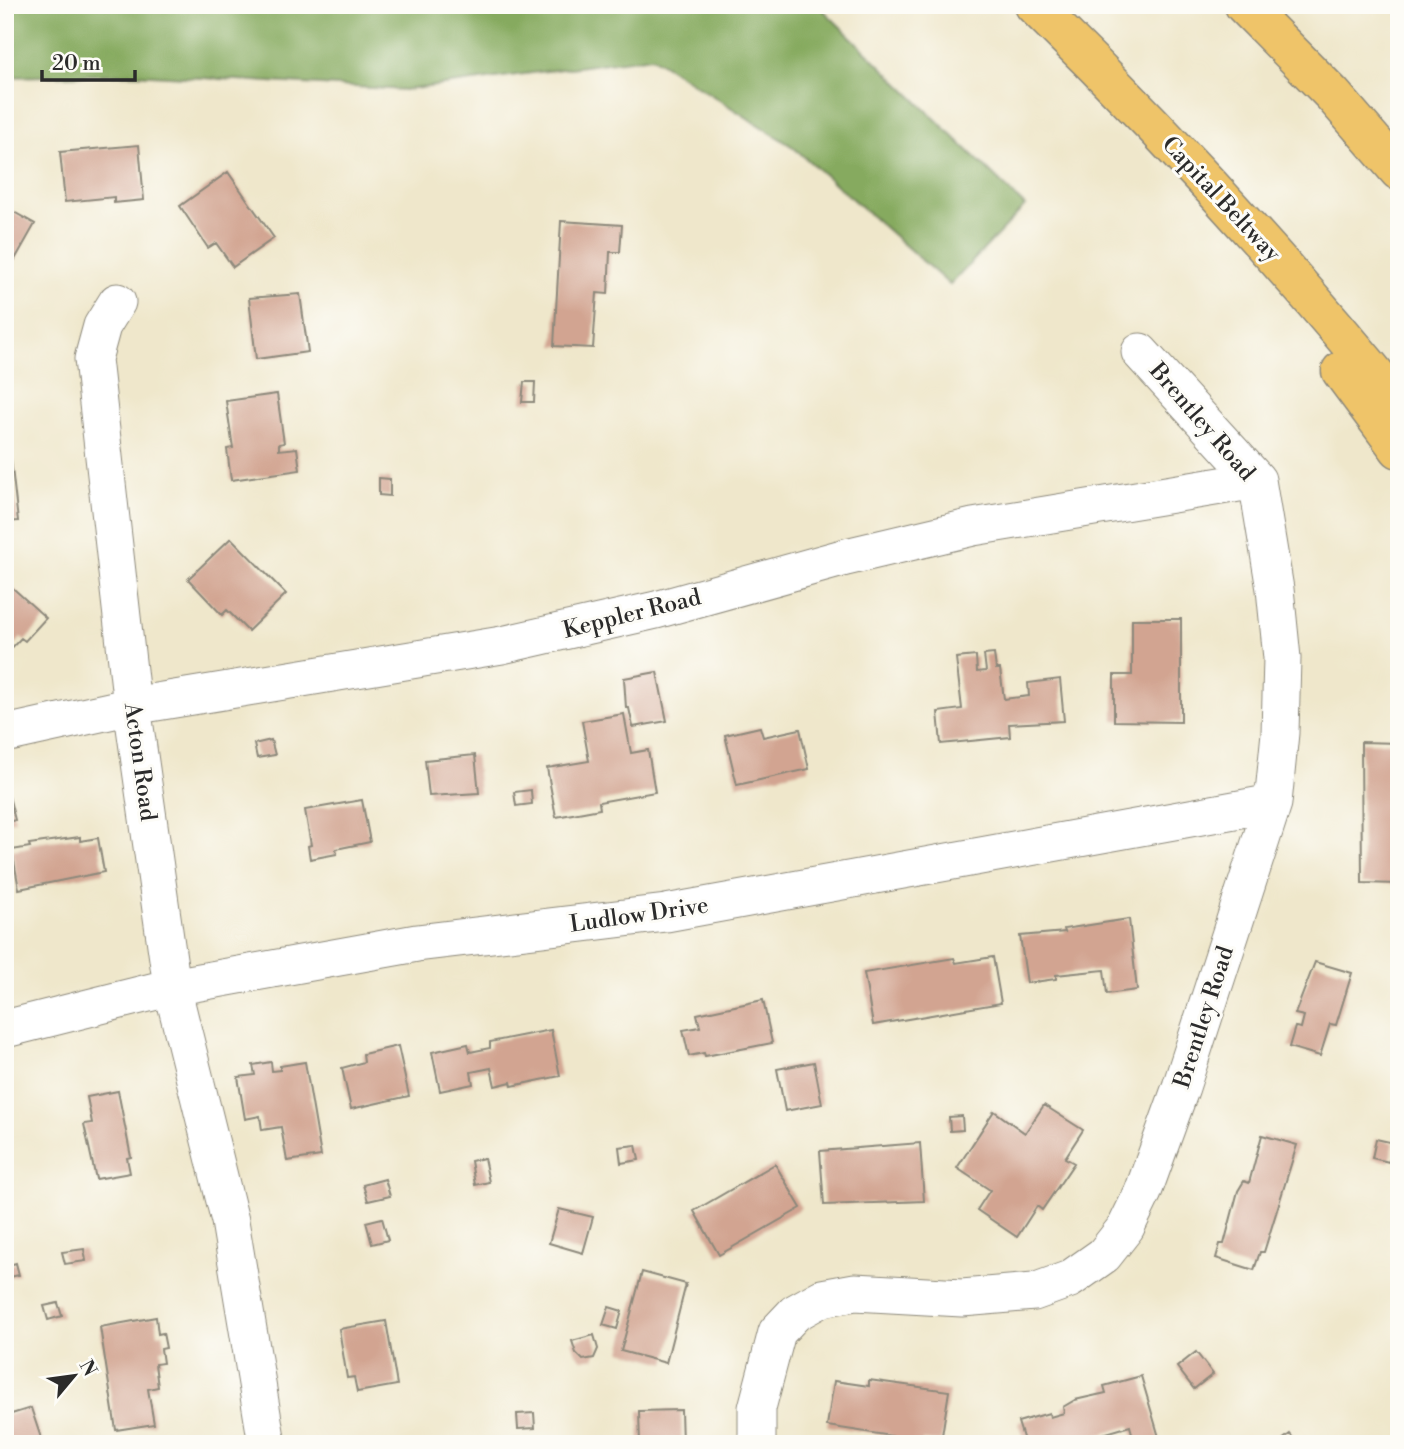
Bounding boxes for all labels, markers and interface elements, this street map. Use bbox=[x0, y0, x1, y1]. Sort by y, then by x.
scale bar bbox=[42, 38, 135, 82]
text: 20 m bbox=[52, 51, 101, 77]
street label: Capital Beltway bbox=[1156, 131, 1287, 268]
street label: Brentley Road bbox=[1142, 356, 1261, 487]
street label: Keppler Road bbox=[560, 583, 704, 645]
street label: Acton Road bbox=[118, 700, 162, 823]
street label: Ludlow Drive bbox=[568, 891, 710, 939]
street label: Brentley Road bbox=[1168, 943, 1240, 1092]
north arrow bbox=[38, 1340, 108, 1410]
text: N bbox=[74, 1356, 102, 1381]

